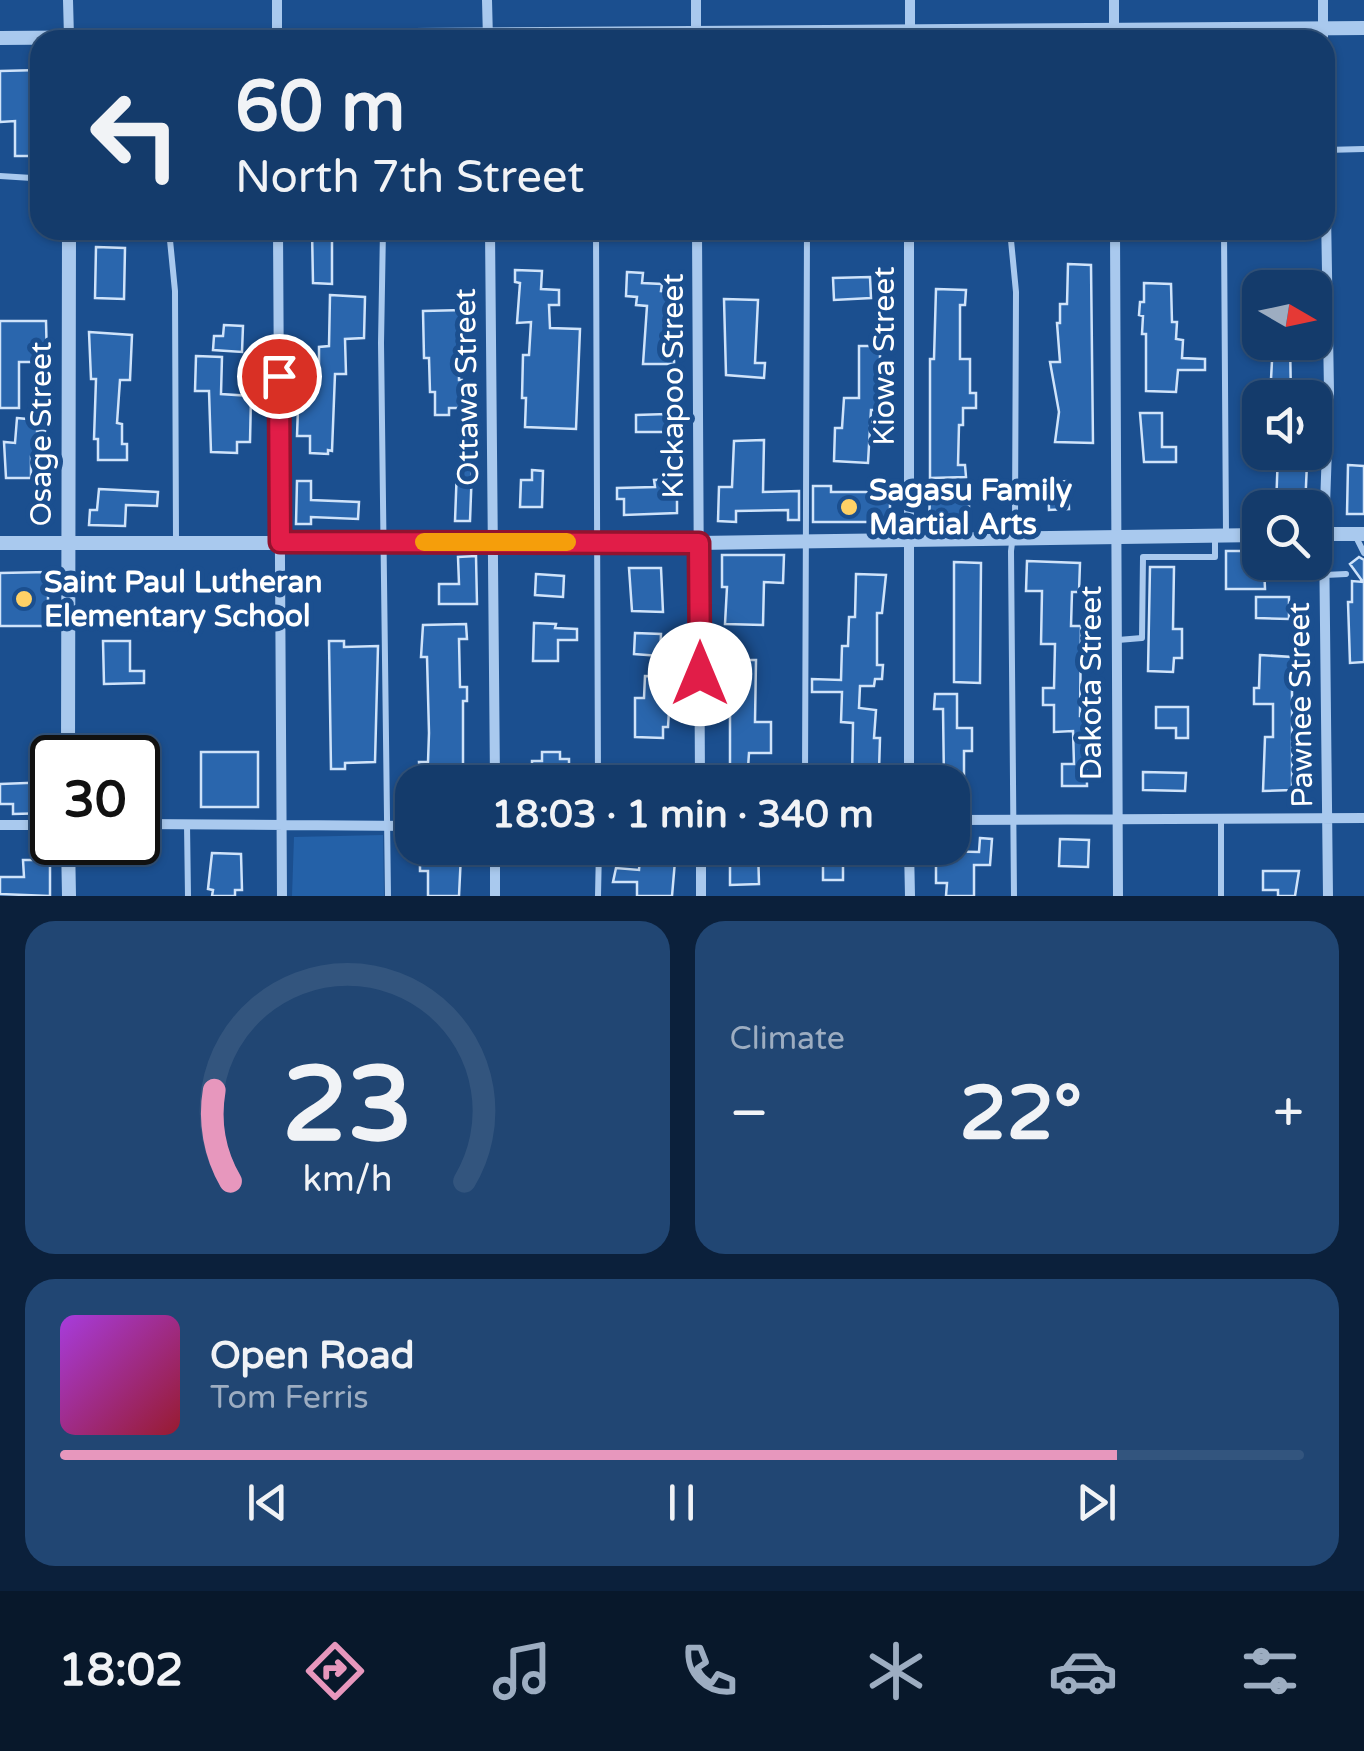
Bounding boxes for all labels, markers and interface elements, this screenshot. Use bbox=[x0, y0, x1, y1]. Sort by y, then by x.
text: 60 m bbox=[235, 66, 405, 150]
icon: left bbox=[70, 70, 200, 200]
text: North 7th Street bbox=[235, 151, 585, 205]
street label: Kiowa Street bbox=[866, 266, 903, 446]
north arrow bbox=[1242, 270, 1332, 360]
map controls bbox=[1242, 270, 1332, 580]
street label: Kickapoo Street bbox=[655, 273, 692, 499]
street label: Ottawa Street bbox=[447, 288, 487, 486]
pin bbox=[237, 334, 322, 419]
street label: Osage Street bbox=[23, 342, 60, 526]
icon: arrive bbox=[252, 349, 307, 404]
button: sound bbox=[1242, 380, 1332, 470]
place label: Sagasu Family Martial Arts bbox=[869, 472, 1072, 543]
button: search bbox=[1242, 490, 1332, 580]
marker: Sagasu Family Martial Arts bbox=[838, 496, 860, 518]
place label: Saint Paul Lutheran Elementary School bbox=[44, 564, 323, 635]
street label: Dakota Street bbox=[1073, 585, 1110, 781]
marker: Saint Paul Lutheran Elementary School bbox=[13, 588, 35, 610]
street label: Pawnee Street bbox=[1281, 602, 1321, 808]
position arrow bbox=[648, 622, 752, 726]
speed limit sign: 30 bbox=[30, 735, 160, 865]
text: 18:03 · 1 min · 340 m bbox=[491, 792, 874, 838]
text: Climate bbox=[730, 1020, 845, 1058]
text: 23 bbox=[282, 1044, 413, 1169]
text: 22° bbox=[960, 1069, 1082, 1159]
text: − bbox=[730, 1081, 769, 1147]
text: + bbox=[1273, 1081, 1304, 1147]
text: km/h bbox=[302, 1158, 392, 1201]
text: Open Road bbox=[210, 1333, 415, 1379]
text: Tom Ferris bbox=[210, 1379, 369, 1417]
icon: previous bbox=[240, 1475, 295, 1530]
icon: pause bbox=[654, 1475, 709, 1530]
icon: next bbox=[1069, 1475, 1124, 1530]
icon: directions bbox=[300, 1636, 370, 1706]
icon: music bbox=[487, 1636, 557, 1706]
icon: phone bbox=[674, 1636, 744, 1706]
icon: climate bbox=[861, 1636, 931, 1706]
icon: car bbox=[1048, 1636, 1118, 1706]
icon: filters bbox=[1235, 1636, 1305, 1706]
text: 18:02 bbox=[59, 1644, 183, 1698]

